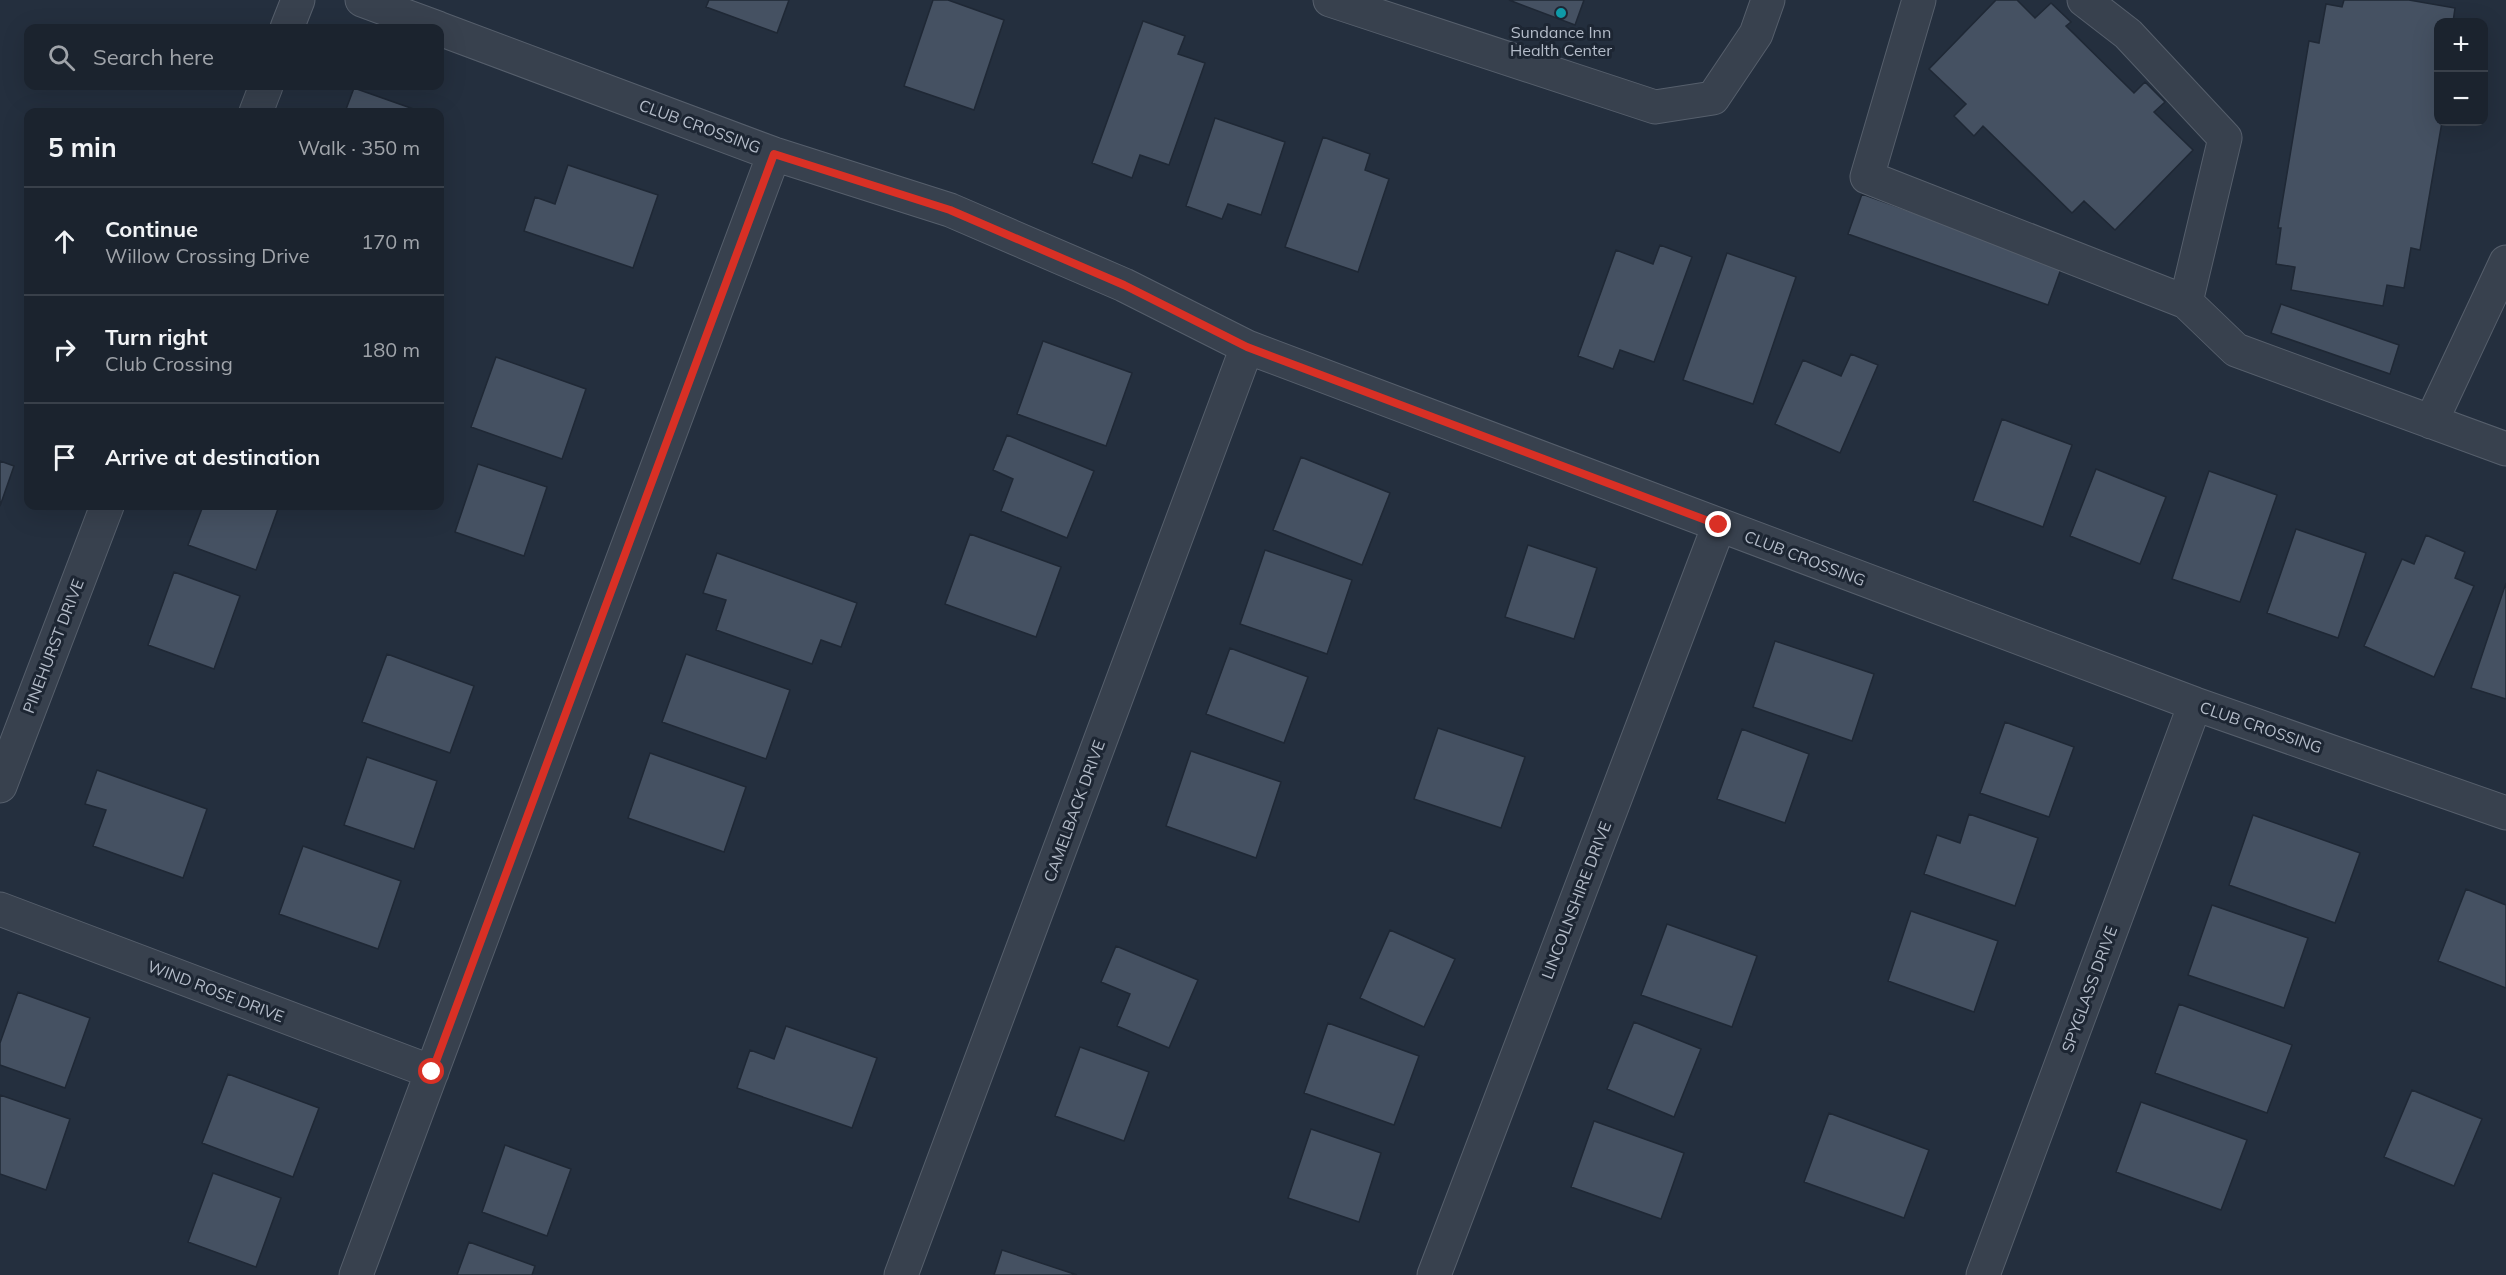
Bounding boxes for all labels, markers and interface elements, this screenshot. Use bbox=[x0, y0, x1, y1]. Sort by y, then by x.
marker: Sundance Inn Health Center bbox=[1554, 6, 1568, 20]
map controls bbox=[2434, 18, 2488, 126]
button: + bbox=[2434, 18, 2488, 72]
place label: Sundance Inn Health Center bbox=[1510, 22, 1612, 60]
search box bbox=[24, 24, 444, 90]
icon: search bbox=[45, 41, 78, 74]
text: Search here bbox=[93, 43, 214, 71]
button: − bbox=[2434, 72, 2488, 126]
street label: CLUB CROSSING bbox=[636, 95, 764, 157]
text: 5 min bbox=[48, 131, 117, 164]
text: Walk · 350 m bbox=[298, 135, 420, 160]
text: Continue bbox=[105, 215, 198, 243]
icon: ahead bbox=[48, 225, 81, 258]
text: 170 m bbox=[361, 229, 420, 254]
text: Willow Crossing Drive bbox=[105, 243, 310, 268]
text: Turn right bbox=[105, 323, 208, 351]
icon: right bbox=[48, 333, 81, 366]
text: 180 m bbox=[361, 337, 420, 362]
text: Club Crossing bbox=[105, 351, 233, 376]
icon: arrive bbox=[48, 441, 81, 474]
text: Arrive at destination bbox=[105, 443, 320, 471]
route end bbox=[1705, 511, 1731, 537]
street label: CLUB CROSSING bbox=[1742, 526, 1868, 590]
street label: PINEHURST DRIVE bbox=[18, 576, 88, 716]
street label: CLUB CROSSING bbox=[2197, 697, 2325, 757]
street label: CAMELBACK DRIVE bbox=[1039, 737, 1109, 885]
street label: LINCOLNSHIRE DRIVE bbox=[1537, 818, 1615, 982]
street label: SPYGLASS DRIVE bbox=[2057, 923, 2121, 1055]
street label: WIND ROSE DRIVE bbox=[145, 956, 287, 1026]
route start bbox=[418, 1058, 444, 1084]

